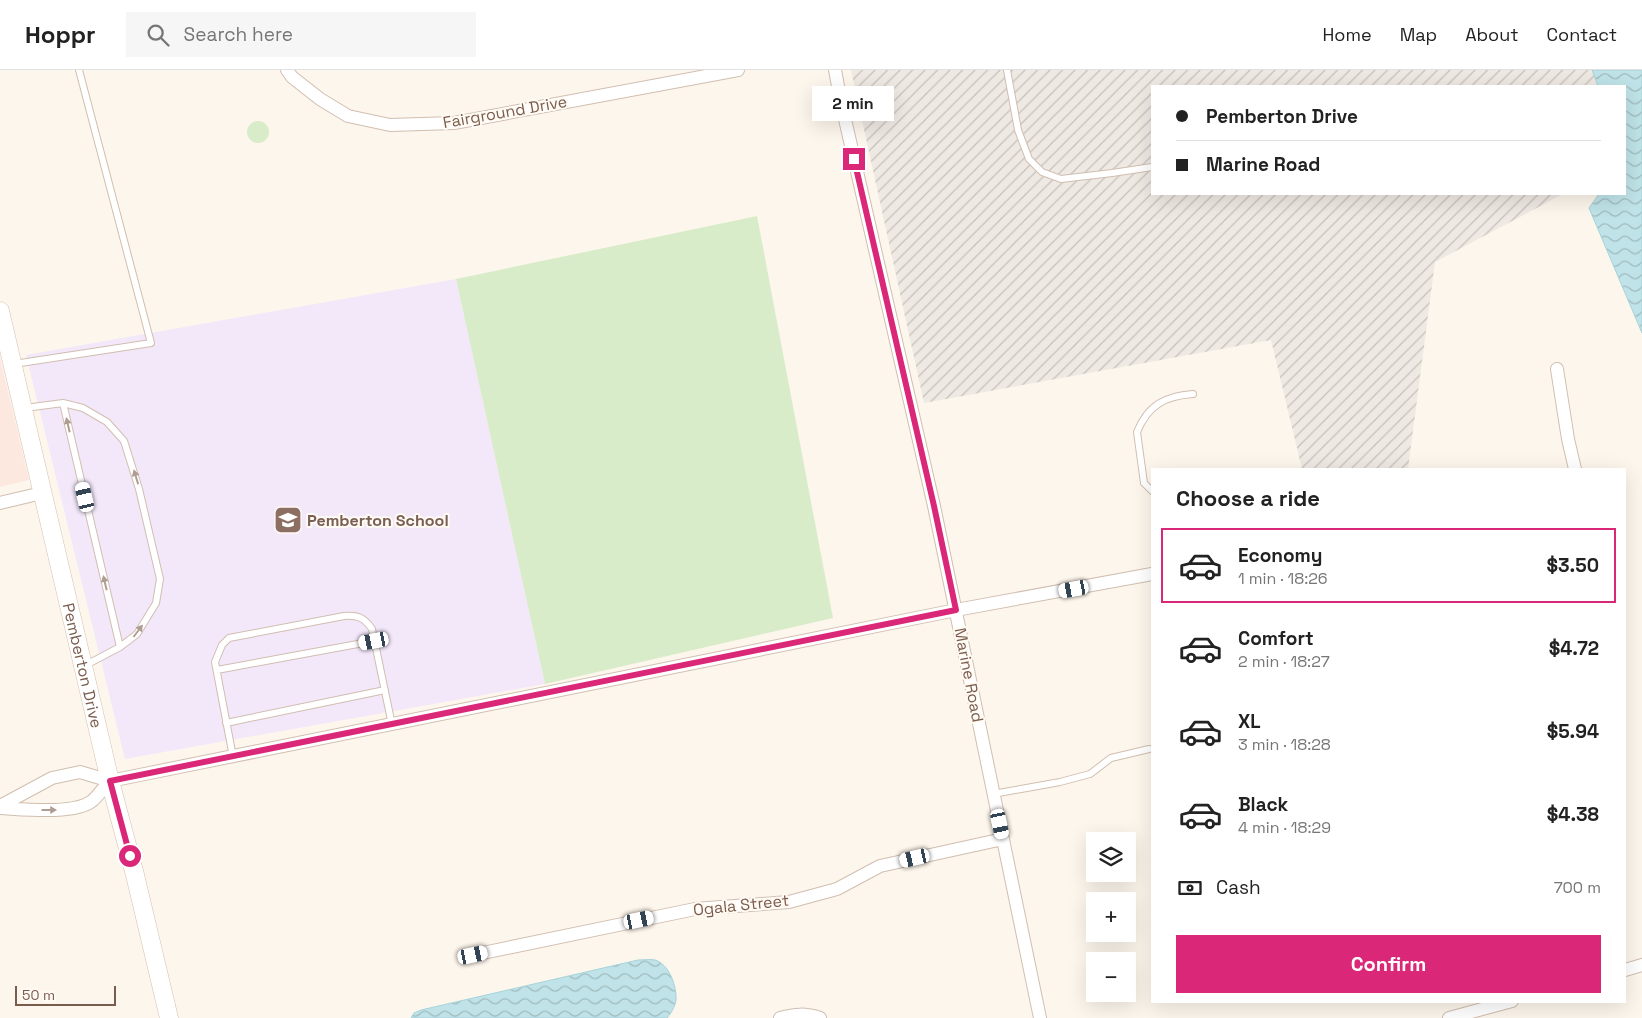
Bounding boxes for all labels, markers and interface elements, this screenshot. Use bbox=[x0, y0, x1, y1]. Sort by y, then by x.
search box bbox=[126, 12, 476, 57]
text: Hoppr bbox=[25, 19, 96, 50]
icon: search bbox=[144, 21, 172, 49]
text: Search here bbox=[184, 22, 293, 47]
text: Home bbox=[1323, 23, 1372, 46]
text: Map bbox=[1400, 23, 1437, 46]
text: About bbox=[1465, 23, 1519, 46]
text: Contact bbox=[1547, 23, 1617, 46]
callout: 2 min bbox=[813, 87, 895, 122]
street label: Fairground Drive bbox=[441, 91, 569, 133]
text: 2 min bbox=[832, 93, 874, 114]
text: Pemberton Drive bbox=[1206, 104, 1358, 129]
route end bbox=[843, 148, 865, 170]
text: Marine Road bbox=[1206, 152, 1320, 177]
one-way arrow bbox=[64, 417, 72, 432]
one-way arrow bbox=[131, 469, 139, 484]
car bbox=[74, 481, 95, 513]
text: Choose a ride bbox=[1176, 484, 1320, 512]
school or university icon: Pemberton School bbox=[273, 505, 303, 535]
place label: Pemberton School bbox=[307, 510, 449, 531]
icon: car bbox=[1178, 543, 1223, 588]
text: Economy bbox=[1238, 543, 1322, 568]
text: $3.50 bbox=[1547, 553, 1599, 578]
text: 1 min · 18:26 bbox=[1238, 568, 1328, 589]
one-way arrow bbox=[101, 575, 109, 590]
car bbox=[1057, 579, 1090, 599]
street label: Pemberton Drive bbox=[58, 601, 108, 730]
one-way arrow bbox=[133, 624, 143, 637]
street label: Marine Road bbox=[950, 626, 988, 724]
icon: car bbox=[1178, 626, 1223, 671]
text: Comfort bbox=[1238, 626, 1314, 651]
car bbox=[357, 631, 390, 651]
text: $4.72 bbox=[1549, 636, 1599, 661]
text: 2 min · 18:27 bbox=[1238, 651, 1330, 672]
icon: car bbox=[1178, 709, 1223, 754]
text: XL bbox=[1238, 709, 1261, 734]
text: $5.94 bbox=[1547, 719, 1599, 744]
text: 3 min · 18:28 bbox=[1238, 734, 1331, 755]
icon: car bbox=[1178, 792, 1223, 837]
text: Black bbox=[1238, 792, 1288, 817]
text: $4.38 bbox=[1547, 802, 1599, 827]
one-way arrow bbox=[41, 806, 57, 814]
car bbox=[989, 808, 1010, 840]
text: 4 min · 18:29 bbox=[1238, 817, 1331, 838]
map controls bbox=[1086, 832, 1136, 1002]
button: layers bbox=[1086, 832, 1136, 882]
route start bbox=[119, 845, 141, 867]
car bbox=[898, 847, 931, 869]
icon: cash bbox=[1176, 874, 1204, 902]
text: Cash bbox=[1216, 875, 1261, 900]
text: 700 m bbox=[1554, 877, 1601, 898]
street label: Ogala Street bbox=[692, 890, 790, 920]
button: + bbox=[1086, 892, 1136, 942]
car bbox=[622, 910, 655, 930]
button: Confirm bbox=[1176, 935, 1601, 993]
car bbox=[456, 945, 489, 965]
button: − bbox=[1086, 952, 1136, 1002]
scale bar bbox=[15, 983, 116, 1006]
text: 50 m bbox=[22, 986, 55, 1004]

